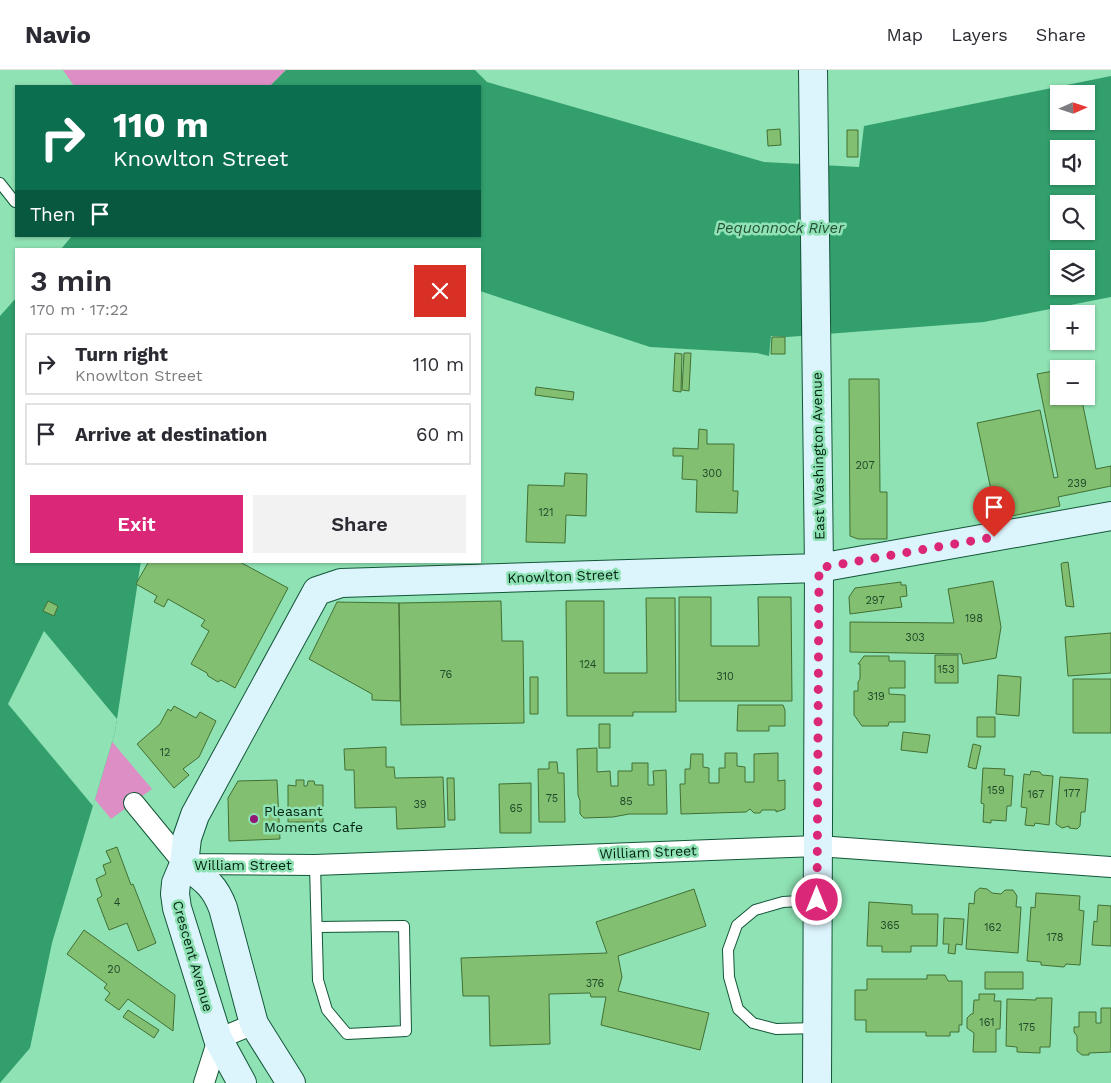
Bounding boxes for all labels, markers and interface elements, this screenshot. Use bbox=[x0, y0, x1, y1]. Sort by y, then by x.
text: Navio bbox=[25, 21, 91, 49]
text: Map bbox=[886, 24, 923, 45]
text: Layers bbox=[951, 24, 1008, 45]
text: Share bbox=[1036, 24, 1086, 45]
north arrow bbox=[1050, 85, 1095, 130]
map controls bbox=[1050, 85, 1095, 405]
text: 110 m bbox=[113, 104, 209, 146]
icon: right bbox=[30, 105, 95, 170]
button: sound bbox=[1050, 140, 1095, 185]
text: Knowlton Street bbox=[113, 146, 288, 171]
button: search bbox=[1050, 195, 1095, 240]
icon: arrive bbox=[86, 200, 114, 228]
text: Then bbox=[30, 203, 76, 226]
water label: Pequonnock River bbox=[716, 219, 845, 237]
button: layers bbox=[1050, 250, 1095, 295]
text: 3 min bbox=[30, 263, 112, 298]
button: close bbox=[414, 265, 466, 317]
text: 170 m · 17:22 bbox=[30, 300, 128, 319]
button: + bbox=[1050, 305, 1095, 350]
text: Turn right bbox=[75, 343, 168, 366]
icon: right bbox=[32, 350, 60, 378]
text: 110 m bbox=[413, 353, 464, 376]
button: − bbox=[1050, 360, 1095, 405]
text: Knowlton Street bbox=[75, 366, 203, 385]
street label: East Washington Avenue bbox=[809, 372, 827, 540]
icon: arrive bbox=[32, 420, 60, 448]
text: Arrive at destination bbox=[75, 423, 267, 446]
text: 60 m bbox=[416, 423, 464, 446]
house number: 207 bbox=[855, 459, 875, 472]
house number: 300 bbox=[702, 467, 722, 480]
house number: 239 bbox=[1067, 477, 1087, 490]
pin bbox=[973, 486, 1015, 537]
icon: arrive bbox=[980, 493, 1008, 521]
button: Exit bbox=[30, 495, 243, 553]
button: Share bbox=[253, 495, 466, 553]
house number: 121 bbox=[539, 506, 554, 519]
street label: Knowlton Street bbox=[507, 566, 619, 586]
house number: 297 bbox=[865, 594, 885, 607]
house number: 198 bbox=[965, 612, 983, 625]
house number: 303 bbox=[905, 631, 925, 644]
house number: 124 bbox=[579, 658, 597, 671]
house number: 153 bbox=[937, 663, 955, 676]
house number: 76 bbox=[440, 668, 453, 681]
house number: 310 bbox=[716, 670, 734, 683]
house number: 319 bbox=[867, 690, 885, 703]
house number: 12 bbox=[160, 746, 170, 759]
house number: 159 bbox=[987, 784, 1005, 797]
house number: 177 bbox=[1064, 787, 1080, 800]
house number: 167 bbox=[1027, 788, 1045, 801]
house number: 75 bbox=[546, 792, 558, 805]
house number: 85 bbox=[619, 795, 633, 808]
house number: 39 bbox=[413, 798, 427, 811]
house number: 65 bbox=[509, 802, 523, 815]
place label: Pleasant Moments Cafe bbox=[264, 803, 363, 835]
marker: Pleasant Moments Cafe bbox=[248, 813, 260, 825]
street label: William Street bbox=[599, 842, 697, 862]
street label: William Street bbox=[194, 857, 292, 873]
position arrow bbox=[790, 873, 842, 925]
house number: 4 bbox=[114, 896, 121, 909]
street label: Crescent Avenue bbox=[170, 899, 216, 1013]
house number: 365 bbox=[880, 919, 900, 932]
house number: 162 bbox=[984, 921, 1002, 934]
house number: 178 bbox=[1046, 931, 1064, 944]
house number: 20 bbox=[107, 963, 121, 976]
house number: 376 bbox=[586, 977, 605, 990]
house number: 161 bbox=[979, 1016, 995, 1029]
house number: 175 bbox=[1019, 1021, 1035, 1034]

